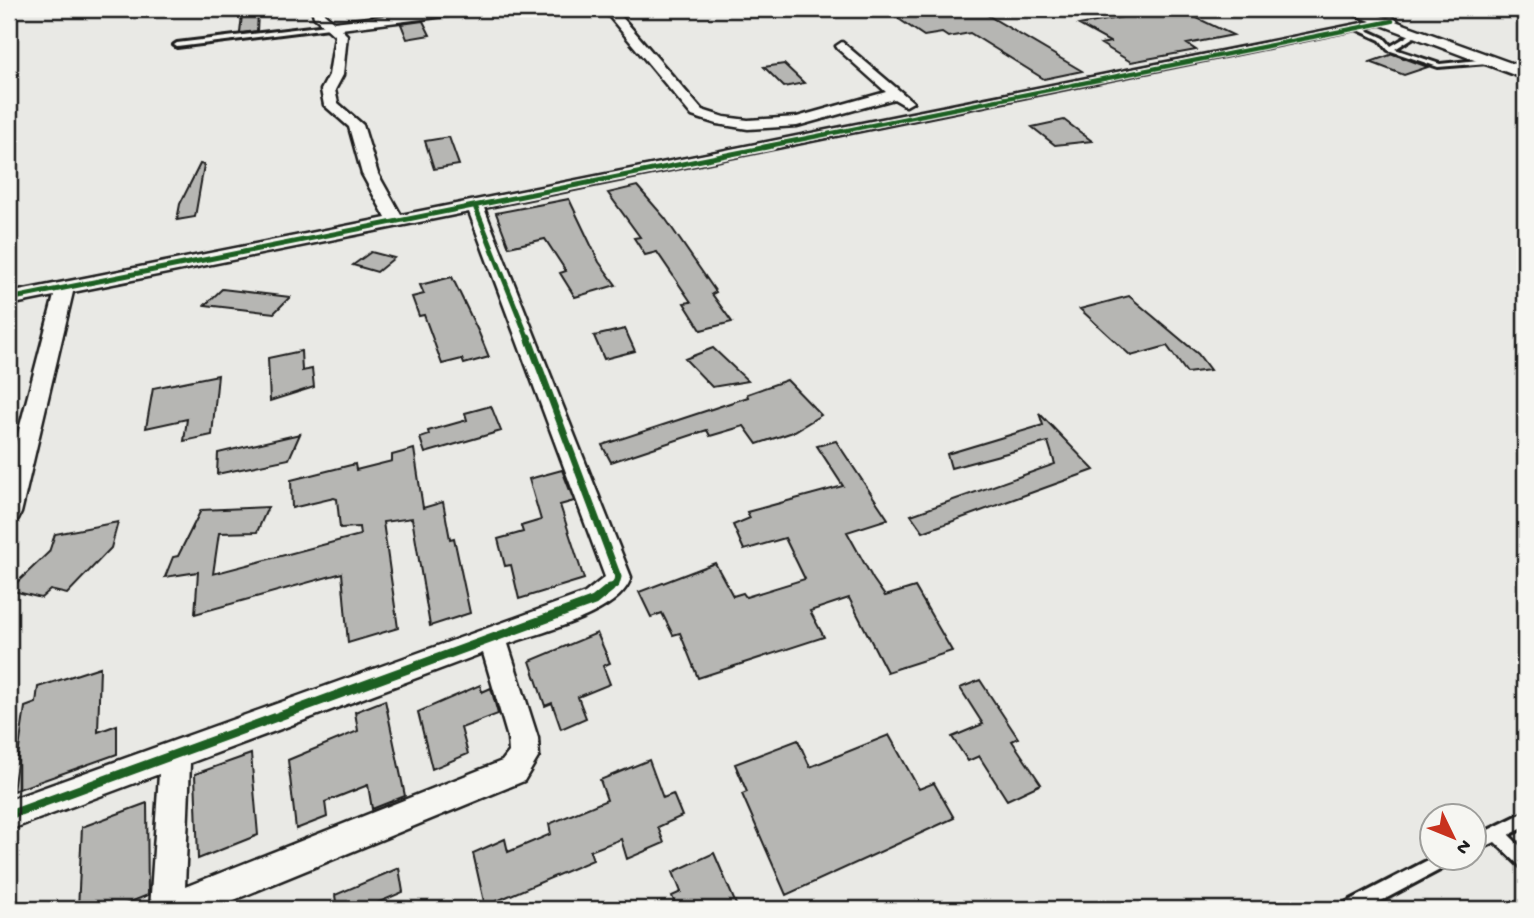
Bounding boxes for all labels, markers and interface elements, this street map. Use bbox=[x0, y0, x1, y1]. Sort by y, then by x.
north arrow bbox=[1418, 802, 1488, 872]
text: N bbox=[1450, 834, 1476, 859]

